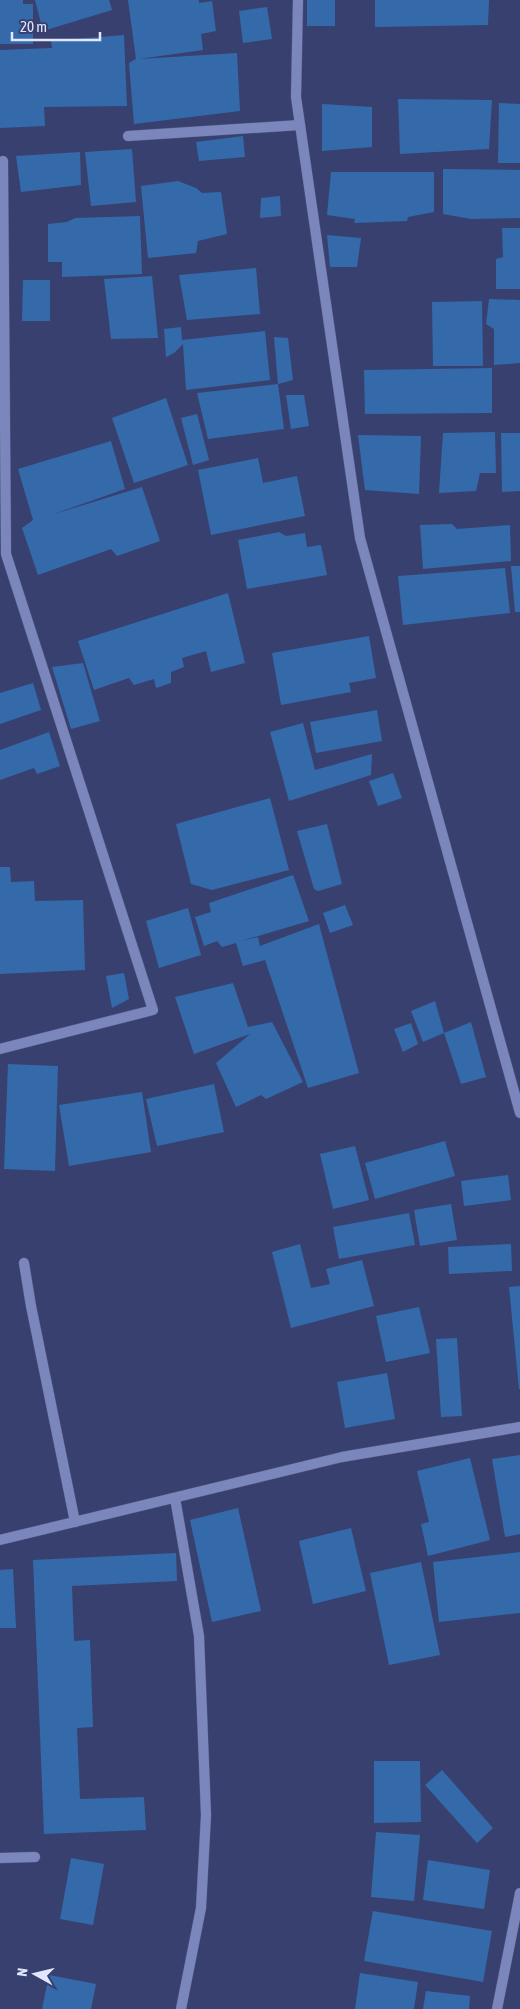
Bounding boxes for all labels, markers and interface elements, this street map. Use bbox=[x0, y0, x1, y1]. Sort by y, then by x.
scale bar bbox=[12, 10, 100, 42]
text: 20 m bbox=[20, 18, 47, 35]
north arrow bbox=[10, 1949, 60, 1999]
text: N bbox=[14, 1967, 31, 1977]

